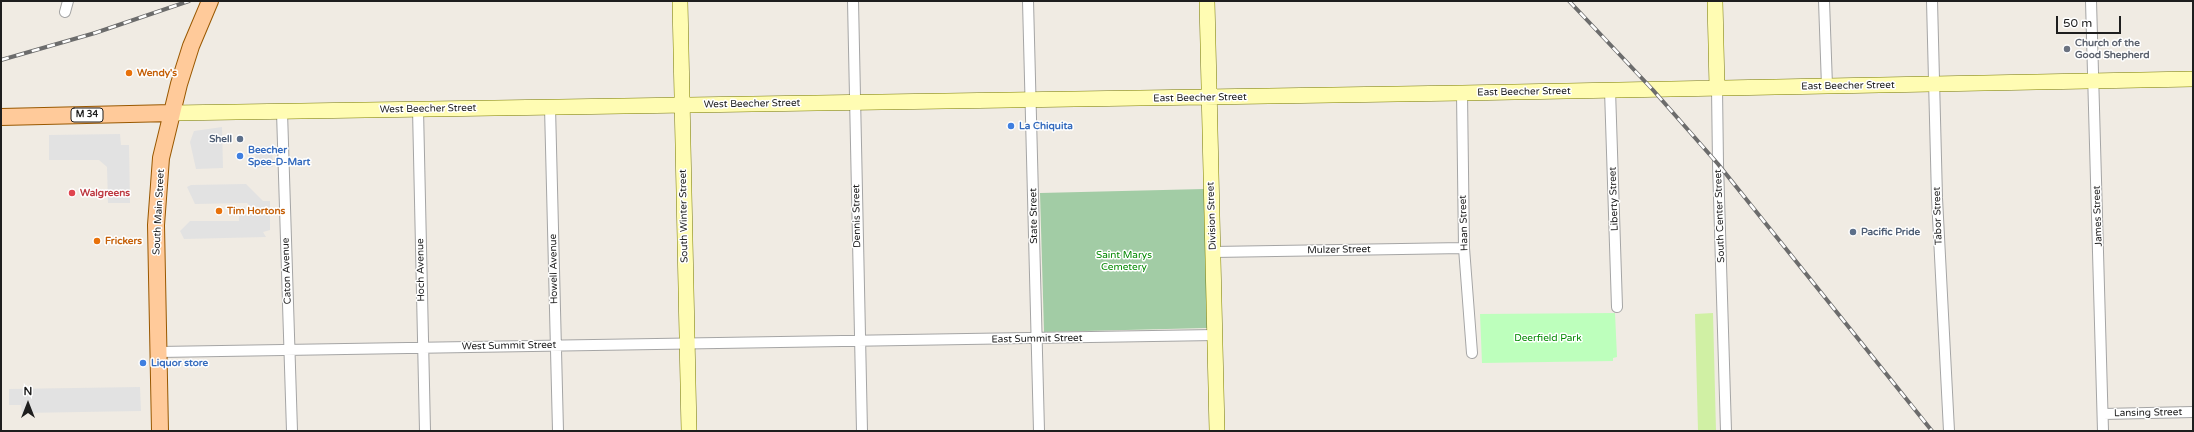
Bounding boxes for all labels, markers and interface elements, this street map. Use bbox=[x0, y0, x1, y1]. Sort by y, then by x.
scale bar bbox=[2058, 8, 2123, 34]
text: 50 m bbox=[2063, 16, 2092, 30]
place label: Church of the Good Shepherd bbox=[2075, 37, 2150, 60]
marker: Church of the Good Shepherd bbox=[2062, 44, 2072, 54]
place label: Wendy's bbox=[137, 67, 177, 79]
marker: Wendy's bbox=[124, 68, 134, 78]
street label: East Beecher Street bbox=[1801, 79, 1895, 93]
street label: East Beecher Street bbox=[1477, 85, 1571, 99]
street label: East Beecher Street bbox=[1153, 91, 1247, 105]
street label: West Beecher Street bbox=[704, 97, 800, 111]
street label: West Beecher Street bbox=[380, 102, 476, 116]
road number: M 34 bbox=[71, 108, 103, 122]
place label: La Chiquita bbox=[1019, 120, 1073, 132]
marker: La Chiquita bbox=[1006, 121, 1016, 131]
place label: Shell bbox=[209, 133, 232, 145]
marker: Shell bbox=[235, 134, 245, 144]
place label: Beecher Spee-D-Mart bbox=[248, 144, 310, 168]
marker: Beecher Spee-D-Mart bbox=[235, 151, 245, 161]
street label: Liberty Street bbox=[1607, 167, 1621, 231]
street label: South Main Street bbox=[151, 169, 167, 255]
street label: South Winter Street bbox=[677, 169, 691, 263]
street label: South Center Street bbox=[1712, 169, 1728, 263]
street label: Division Street bbox=[1205, 182, 1219, 250]
street label: Dennis Street bbox=[850, 184, 864, 248]
street label: James Street bbox=[2091, 185, 2105, 247]
place label: Walgreens bbox=[80, 187, 130, 199]
street label: Tabor Street bbox=[1931, 187, 1945, 245]
marker: Walgreens bbox=[67, 188, 77, 198]
street label: State Street bbox=[1028, 188, 1040, 244]
street label: Haan Street bbox=[1457, 195, 1471, 251]
place label: Tim Hortons bbox=[227, 205, 285, 217]
marker: Tim Hortons bbox=[214, 206, 224, 216]
place label: Pacific Pride bbox=[1861, 226, 1920, 238]
marker: Pacific Pride bbox=[1848, 227, 1858, 237]
street label: Howell Avenue bbox=[547, 234, 561, 304]
place label: Frickers bbox=[105, 235, 142, 247]
marker: Frickers bbox=[92, 236, 102, 246]
street label: Caton Avenue bbox=[280, 237, 294, 305]
street label: Hoch Avenue bbox=[414, 238, 428, 302]
street label: Mulzer Street bbox=[1307, 243, 1371, 257]
park label: Saint Marys Cemetery bbox=[1096, 249, 1152, 272]
street label: East Summit Street bbox=[991, 332, 1083, 346]
park label: Deerfield Park bbox=[1514, 332, 1582, 344]
street label: West Summit Street bbox=[462, 339, 556, 353]
place label: Liquor store bbox=[151, 357, 208, 369]
marker: Liquor store bbox=[138, 358, 148, 368]
north arrow bbox=[8, 384, 48, 424]
text: N bbox=[24, 385, 32, 398]
street label: Lansing Street bbox=[2114, 406, 2182, 420]

